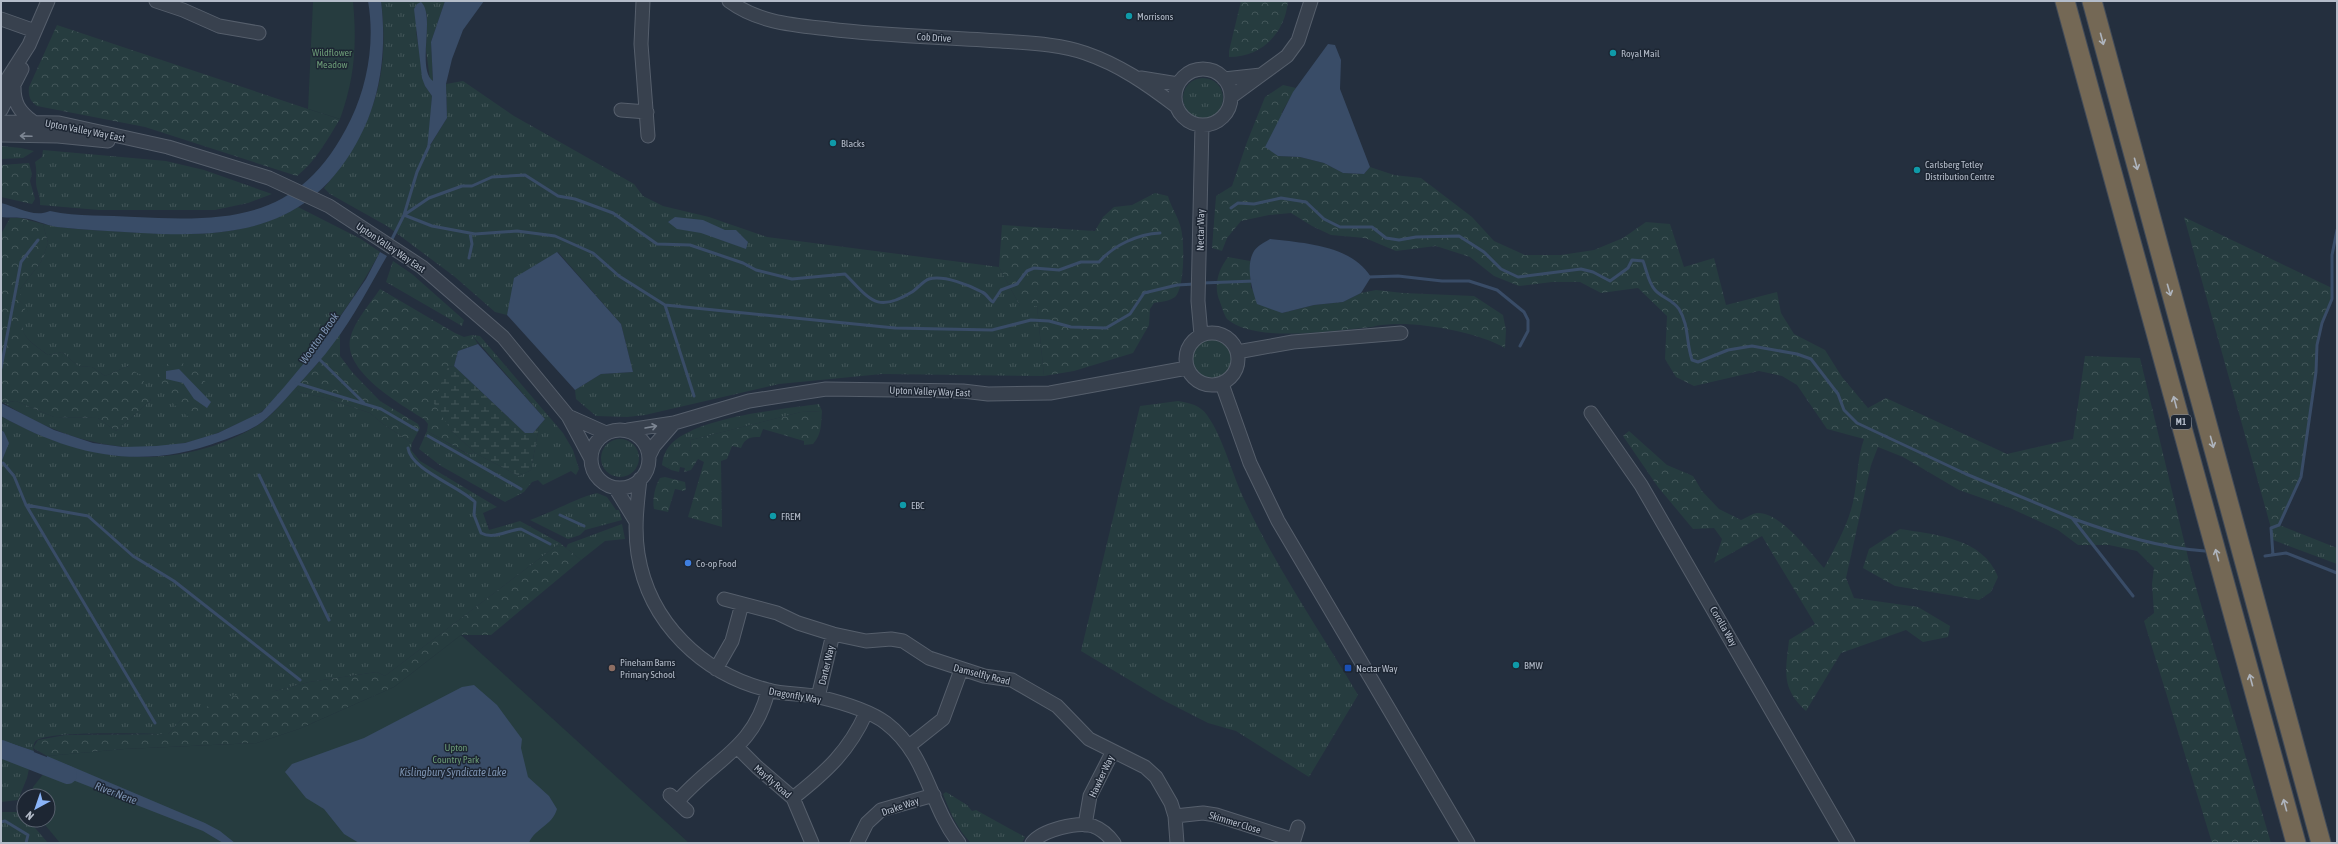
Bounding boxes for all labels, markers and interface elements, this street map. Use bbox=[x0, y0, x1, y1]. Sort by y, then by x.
marker: Morrisons bbox=[1124, 11, 1134, 21]
place label: Morrisons bbox=[1137, 11, 1174, 22]
street label: Cob Drive bbox=[916, 31, 952, 44]
one-way arrow bbox=[2099, 32, 2106, 45]
park label: Wildflower Meadow bbox=[312, 47, 353, 70]
marker: Royal Mail bbox=[1608, 48, 1618, 58]
place label: Royal Mail bbox=[1621, 48, 1660, 59]
street label: Upton Valley Way East bbox=[44, 117, 126, 144]
one-way arrow bbox=[20, 132, 33, 139]
marker: Blacks bbox=[828, 138, 838, 148]
place label: Blacks bbox=[841, 138, 865, 149]
one-way arrow bbox=[2132, 157, 2140, 170]
place label: Carlsberg Tetley Distribution Centre bbox=[1925, 159, 1995, 182]
marker: Carlsberg Tetley Distribution Centre bbox=[1912, 165, 1922, 175]
street label: Nectar Way bbox=[1195, 209, 1206, 251]
street label: Upton Valley Way East bbox=[354, 220, 428, 275]
one-way arrow bbox=[2166, 283, 2174, 296]
water label: Wootton Brook bbox=[297, 310, 341, 366]
street label: Upton Valley Way East bbox=[889, 385, 971, 398]
one-way arrow bbox=[2171, 396, 2178, 409]
road number: M1 bbox=[2171, 415, 2191, 429]
one-way arrow bbox=[644, 423, 657, 431]
one-way arrow bbox=[2209, 435, 2216, 448]
marker: EBC bbox=[898, 500, 908, 510]
place label: EBC bbox=[911, 500, 925, 511]
marker: FREM bbox=[768, 511, 778, 521]
place label: FREM bbox=[781, 511, 801, 522]
one-way arrow bbox=[2213, 548, 2220, 561]
marker: Co-op Food bbox=[683, 558, 693, 568]
place label: Co-op Food bbox=[696, 558, 737, 569]
street label: Corolla Way bbox=[1708, 604, 1739, 648]
street label: Darter Way bbox=[817, 644, 836, 686]
place label: Pineham Barns Primary School bbox=[620, 657, 676, 680]
marker: BMW bbox=[1511, 660, 1521, 670]
place label: BMW bbox=[1524, 660, 1543, 671]
street label: Damselfly Road bbox=[952, 662, 1012, 687]
marker: Pineham Barns Primary School bbox=[607, 663, 617, 673]
marker: Nectar Way bbox=[1343, 663, 1353, 673]
place label: Nectar Way bbox=[1356, 663, 1398, 674]
one-way arrow bbox=[2247, 674, 2254, 687]
street label: Dragonfly Way bbox=[768, 685, 822, 706]
park label: Upton Country Park bbox=[433, 742, 480, 765]
street label: Hawker Way bbox=[1087, 753, 1116, 799]
street label: Mayfly Road bbox=[752, 762, 794, 801]
water label: Kislingbury Syndicate Lake bbox=[400, 766, 506, 778]
water label: River Nene bbox=[93, 780, 139, 806]
north arrow bbox=[16, 788, 56, 828]
street label: Drake Way bbox=[880, 795, 920, 818]
one-way arrow bbox=[2281, 799, 2288, 812]
text: N bbox=[23, 809, 36, 822]
street label: Skimmer Close bbox=[1208, 809, 1263, 836]

